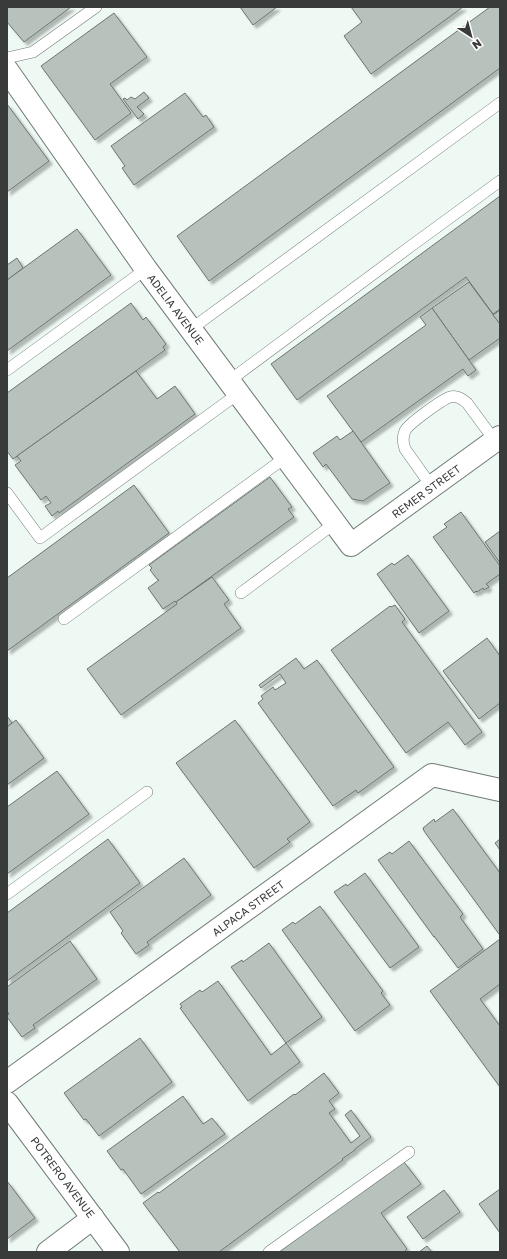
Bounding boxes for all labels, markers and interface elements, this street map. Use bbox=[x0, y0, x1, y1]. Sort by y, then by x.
north arrow bbox=[451, 16, 491, 56]
text: N bbox=[470, 37, 484, 52]
street label: ADELIA AVENUE bbox=[145, 271, 207, 347]
street label: REMER STREET bbox=[389, 461, 463, 520]
street label: ALPACA STREET bbox=[209, 877, 287, 939]
street label: POTRERO AVENUE bbox=[28, 1134, 98, 1220]

